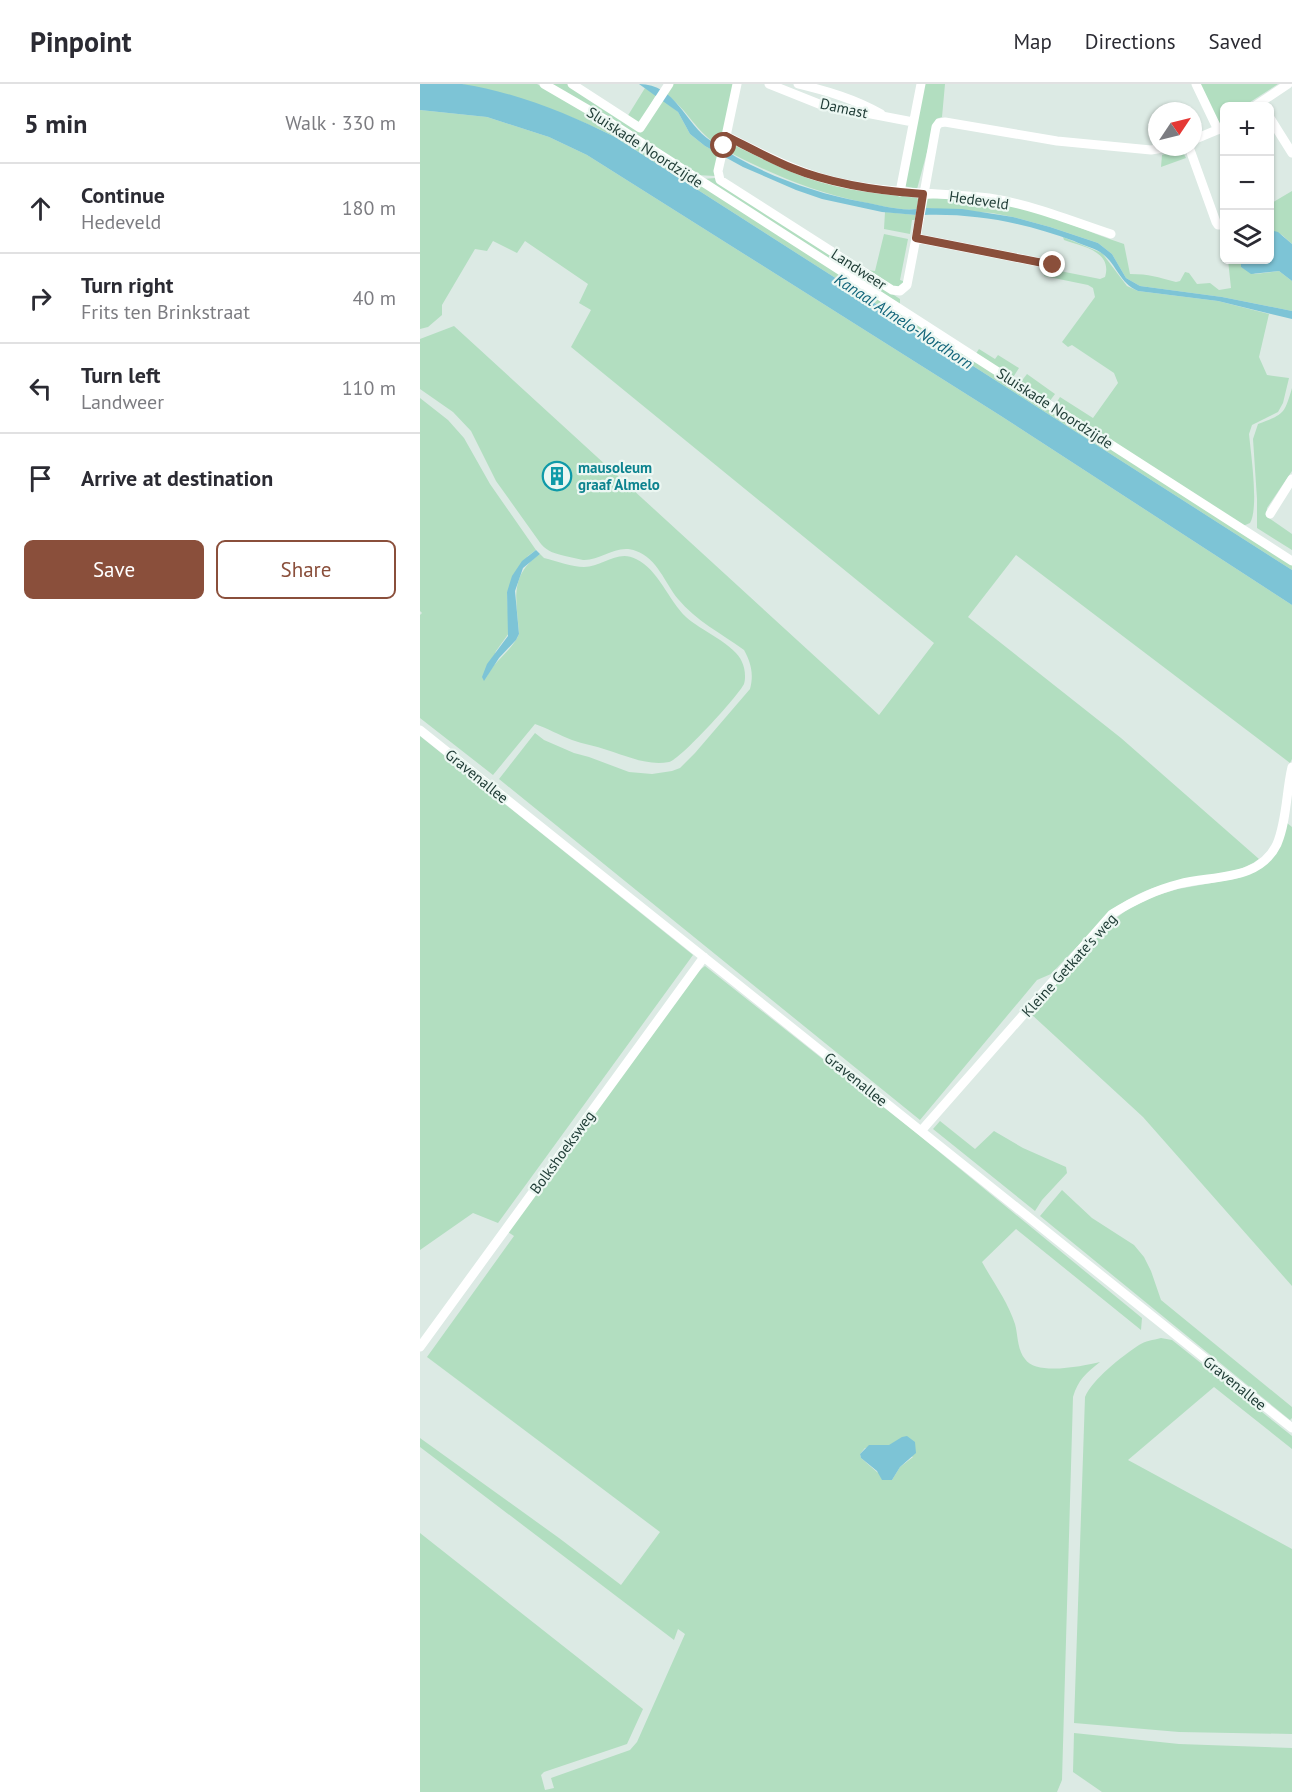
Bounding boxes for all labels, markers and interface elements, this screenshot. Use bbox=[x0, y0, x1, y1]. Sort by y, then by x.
text: Pinpoint bbox=[30, 23, 132, 60]
text: Map bbox=[1013, 28, 1052, 55]
text: Directions bbox=[1085, 28, 1176, 55]
text: Saved bbox=[1209, 28, 1262, 55]
street label: Damast bbox=[818, 94, 870, 122]
street label: Sluiskade Noordzijde bbox=[583, 102, 707, 192]
north arrow bbox=[1148, 102, 1202, 156]
map controls bbox=[1220, 102, 1274, 264]
button: + bbox=[1220, 102, 1274, 156]
text: 5 min bbox=[24, 107, 87, 140]
text: Walk · 330 m bbox=[285, 110, 396, 136]
route start bbox=[710, 132, 736, 158]
button: − bbox=[1220, 156, 1274, 210]
text: Continue bbox=[81, 181, 165, 209]
street label: Hedeveld bbox=[948, 186, 1010, 214]
icon: ahead bbox=[24, 192, 57, 225]
text: 180 m bbox=[342, 195, 396, 221]
text: Hedeveld bbox=[81, 209, 161, 235]
button: layers bbox=[1220, 210, 1274, 264]
street label: Landweer bbox=[828, 244, 890, 294]
route end bbox=[1039, 251, 1065, 277]
water label: Kanaal Almelo-Nordhorn bbox=[831, 269, 977, 373]
text: Turn right bbox=[81, 271, 173, 299]
icon: right bbox=[24, 282, 57, 315]
text: 40 m bbox=[353, 285, 396, 311]
text: Frits ten Brinkstraat bbox=[81, 299, 250, 325]
text: Turn left bbox=[81, 361, 161, 389]
street label: Sluiskade Noordzijde bbox=[993, 363, 1117, 453]
icon: left bbox=[24, 372, 57, 405]
text: 110 m bbox=[342, 375, 396, 401]
text: Landweer bbox=[81, 389, 164, 415]
place label: mausoleum graaf Almelo bbox=[578, 458, 660, 494]
building icon: mausoleum graaf Almelo bbox=[541, 460, 573, 492]
icon: arrive bbox=[24, 462, 57, 495]
text: Arrive at destination bbox=[81, 464, 273, 492]
button: Save bbox=[24, 540, 204, 599]
button: Share bbox=[216, 540, 396, 599]
street label: Gravenallee bbox=[442, 745, 512, 807]
street label: Kleine Getkate's weg bbox=[1017, 909, 1121, 1021]
street label: Gravenallee bbox=[821, 1048, 891, 1110]
street label: Bolkshoeksweg bbox=[525, 1107, 599, 1197]
street label: Gravenallee bbox=[1200, 1352, 1270, 1414]

